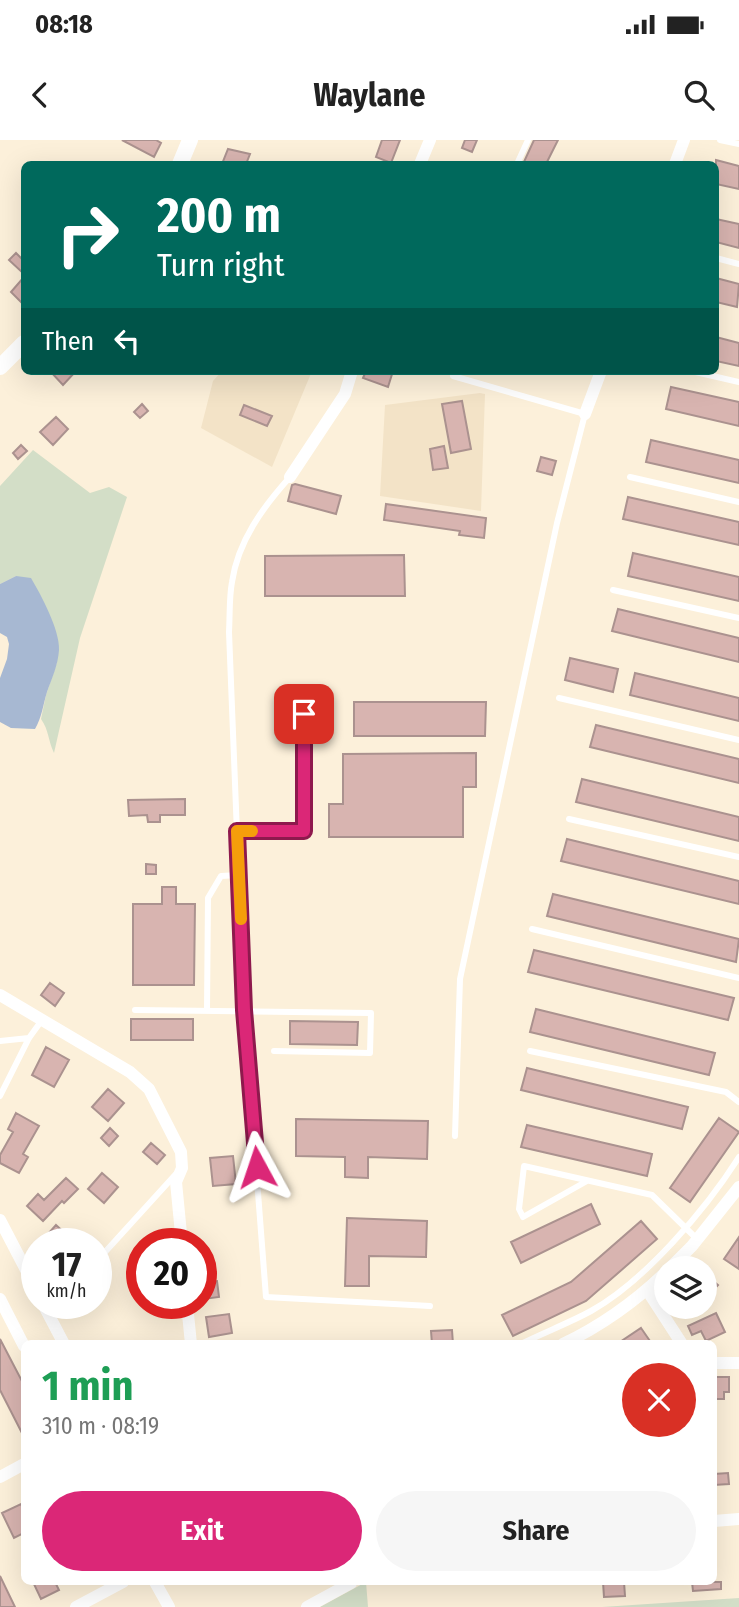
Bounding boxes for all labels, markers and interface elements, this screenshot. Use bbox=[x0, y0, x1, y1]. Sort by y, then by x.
text: 08:18 bbox=[35, 9, 93, 40]
icon: back bbox=[21, 76, 59, 114]
text: Waylane bbox=[314, 76, 425, 114]
icon: search bbox=[680, 76, 718, 114]
text: 200 m bbox=[157, 186, 281, 245]
icon: right bbox=[42, 189, 133, 280]
text: Turn right bbox=[157, 246, 284, 284]
icon: left bbox=[108, 322, 146, 360]
text: Then bbox=[42, 326, 94, 357]
pin bbox=[274, 684, 334, 744]
icon: arrive bbox=[285, 695, 323, 733]
position arrow bbox=[220, 1130, 294, 1204]
speed limit sign: 20 bbox=[126, 1228, 217, 1319]
text: 17 bbox=[52, 1243, 81, 1285]
map controls bbox=[654, 1256, 717, 1319]
button: layers bbox=[654, 1256, 717, 1319]
text: km/h bbox=[46, 1280, 87, 1302]
text: 1 min bbox=[42, 1361, 133, 1411]
button: close bbox=[622, 1363, 696, 1437]
text: 310 m · 08:19 bbox=[42, 1412, 159, 1440]
button: Exit bbox=[42, 1491, 362, 1571]
button: Share bbox=[376, 1491, 696, 1571]

